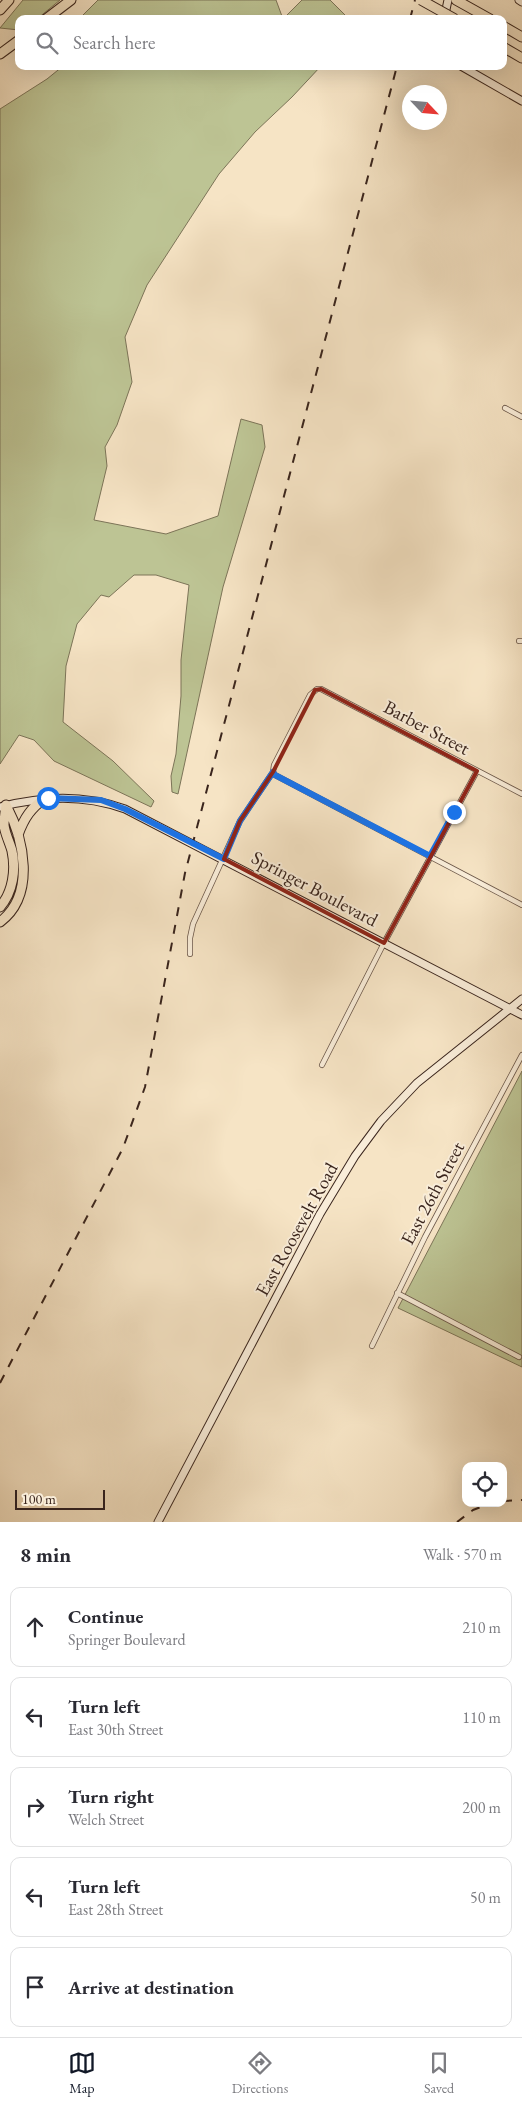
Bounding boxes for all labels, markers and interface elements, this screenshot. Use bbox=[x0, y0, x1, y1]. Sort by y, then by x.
search box bbox=[15, 15, 507, 70]
icon: search bbox=[33, 29, 61, 57]
text: Search here bbox=[73, 30, 155, 55]
north arrow bbox=[402, 85, 447, 130]
street label: Barber Street bbox=[379, 694, 474, 761]
route start bbox=[37, 787, 60, 810]
route end bbox=[443, 801, 466, 824]
street label: Springer Boulevard bbox=[247, 845, 383, 932]
street label: East 26th Street bbox=[395, 1137, 470, 1249]
street label: East Roosevelt Road bbox=[249, 1158, 344, 1300]
map controls bbox=[462, 1462, 507, 1507]
button: locate bbox=[462, 1462, 507, 1507]
scale bar bbox=[15, 1487, 105, 1510]
text: 100 m bbox=[22, 1490, 56, 1508]
text: 8 min bbox=[20, 1541, 71, 1568]
text: Walk · 570 m bbox=[423, 1544, 502, 1565]
text: Continue bbox=[68, 1604, 143, 1629]
icon: ahead bbox=[21, 1613, 49, 1641]
text: 210 m bbox=[462, 1617, 501, 1638]
text: Springer Boulevard bbox=[68, 1629, 186, 1650]
text: Turn left bbox=[68, 1694, 140, 1719]
icon: left bbox=[21, 1703, 49, 1731]
text: 110 m bbox=[462, 1707, 501, 1728]
text: East 30th Street bbox=[68, 1719, 163, 1740]
text: Turn right bbox=[68, 1784, 154, 1809]
icon: right bbox=[21, 1793, 49, 1821]
text: 200 m bbox=[462, 1797, 501, 1818]
text: Welch Street bbox=[68, 1809, 144, 1830]
text: Turn left bbox=[68, 1874, 140, 1899]
icon: left bbox=[21, 1883, 49, 1911]
text: 50 m bbox=[470, 1887, 501, 1908]
text: East 28th Street bbox=[68, 1899, 163, 1920]
icon: arrive bbox=[21, 1973, 49, 2001]
text: Arrive at destination bbox=[68, 1975, 234, 2000]
tab: Map bbox=[68, 2049, 96, 2097]
tab: Directions bbox=[232, 2049, 288, 2097]
tab: Saved bbox=[424, 2049, 454, 2097]

